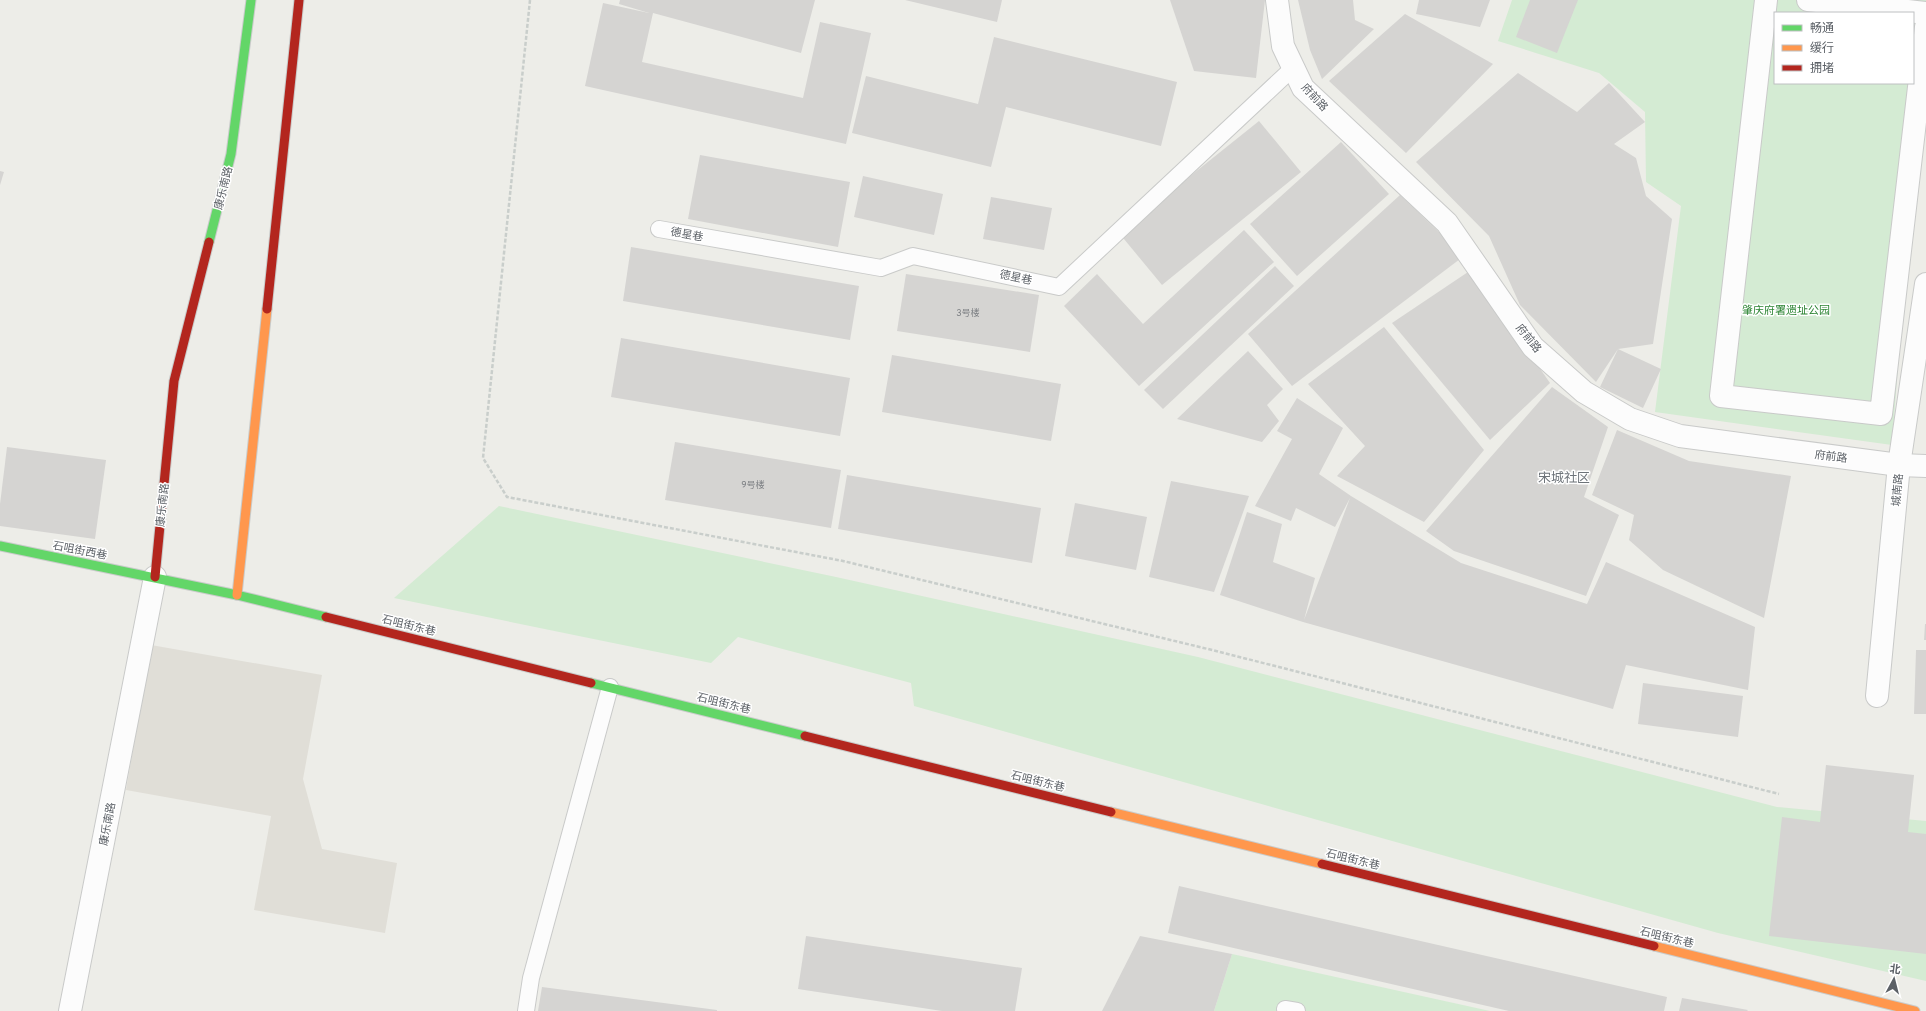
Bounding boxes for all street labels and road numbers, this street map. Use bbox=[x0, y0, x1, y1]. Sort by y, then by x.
street label: 府前路 bbox=[1298, 81, 1331, 115]
street label: 康乐南路 bbox=[212, 165, 236, 211]
street label: 德星巷 bbox=[669, 225, 704, 245]
street label: 德星巷 bbox=[998, 268, 1033, 288]
street label: 府前路 bbox=[1512, 321, 1544, 356]
street label: 府前路 bbox=[1814, 448, 1848, 466]
street label: 城南路 bbox=[1890, 473, 1906, 507]
street label: 康乐南路 bbox=[154, 482, 172, 528]
street label: 石咀街西巷 bbox=[51, 539, 108, 563]
street label: 石咀街东巷 bbox=[380, 613, 437, 639]
street label: 石咀街东巷 bbox=[695, 691, 752, 717]
street label: 石咀街东巷 bbox=[1009, 769, 1066, 795]
street label: 康乐南路 bbox=[97, 801, 119, 847]
street label: 石咀街东巷 bbox=[1324, 847, 1381, 873]
street label: 石咀街东巷 bbox=[1638, 925, 1695, 951]

